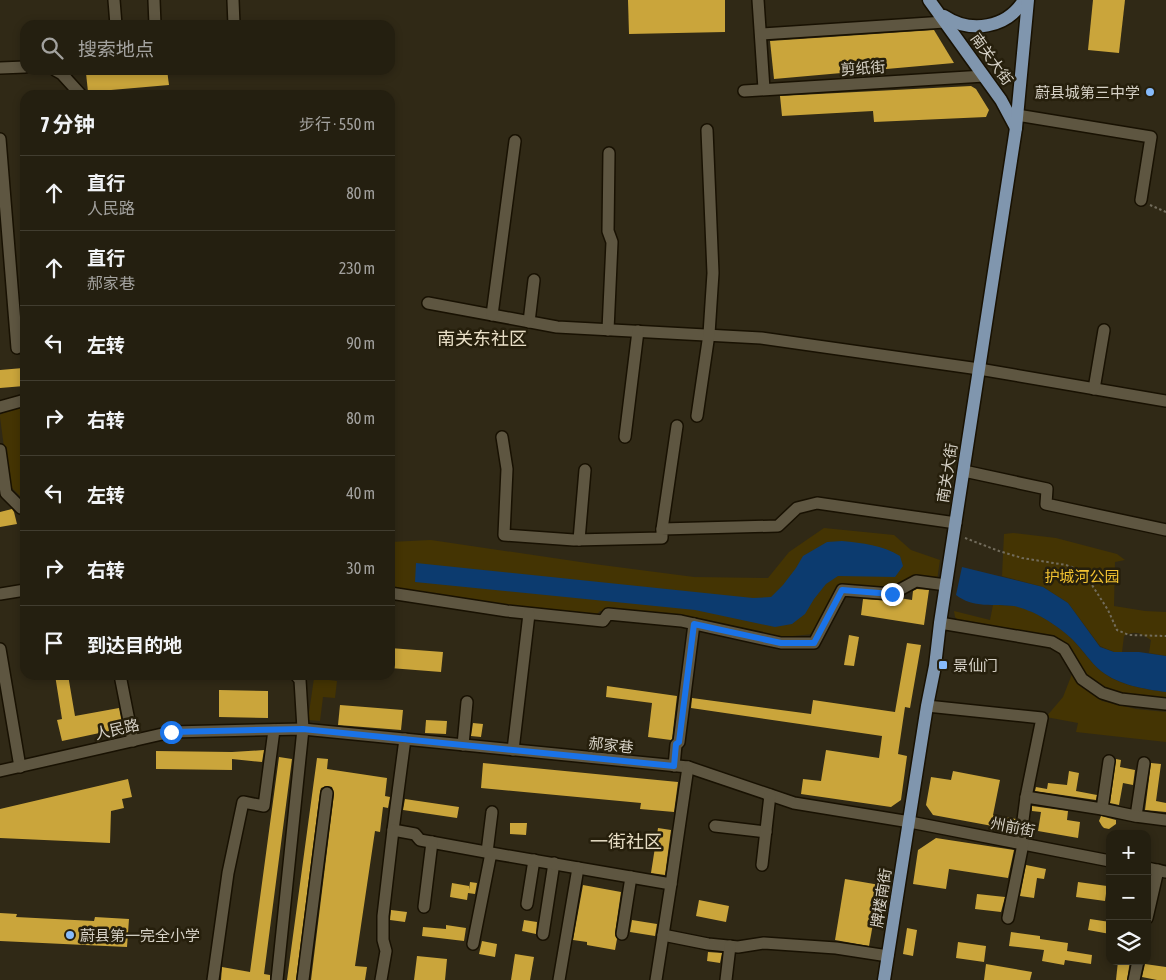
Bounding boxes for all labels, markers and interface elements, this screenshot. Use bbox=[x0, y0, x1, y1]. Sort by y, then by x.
search box bbox=[20, 20, 395, 75]
street label: 南关大街 bbox=[967, 30, 1017, 88]
icon: search bbox=[38, 34, 66, 62]
text: 搜索地点 bbox=[78, 38, 154, 60]
street label: 剪纸街 bbox=[840, 58, 886, 78]
place label: 蔚县城第三中学 bbox=[1035, 84, 1140, 101]
marker: 蔚县城第三中学 bbox=[1144, 86, 1156, 98]
text: 7 分钟 bbox=[40, 112, 95, 136]
text: 步行 · 550 m bbox=[299, 115, 375, 133]
text: 直行 bbox=[87, 172, 125, 194]
icon: ahead bbox=[40, 179, 68, 207]
text: 80 m bbox=[346, 184, 375, 202]
text: 人民路 bbox=[87, 199, 135, 217]
text: 直行 bbox=[87, 247, 125, 269]
icon: ahead bbox=[40, 254, 68, 282]
text: 230 m bbox=[339, 259, 375, 277]
text: 郝家巷 bbox=[87, 274, 135, 292]
district label: 南关东社区 bbox=[437, 328, 527, 349]
icon: left bbox=[40, 329, 68, 357]
text: 左转 bbox=[87, 334, 125, 356]
text: 90 m bbox=[346, 334, 375, 352]
icon: right bbox=[40, 404, 68, 432]
text: 右转 bbox=[87, 409, 125, 431]
text: 80 m bbox=[346, 409, 375, 427]
street label: 南关大街 bbox=[934, 442, 960, 504]
icon: left bbox=[40, 479, 68, 507]
text: 左转 bbox=[87, 484, 125, 506]
text: 40 m bbox=[346, 484, 375, 502]
icon: right bbox=[40, 554, 68, 582]
text: 右转 bbox=[87, 559, 125, 581]
text: 30 m bbox=[346, 559, 375, 577]
park label: 护城河公园 bbox=[1044, 568, 1120, 585]
route end bbox=[881, 583, 904, 606]
icon: arrive bbox=[40, 629, 68, 657]
text: 到达目的地 bbox=[87, 634, 182, 656]
place label: 景仙门 bbox=[953, 657, 998, 674]
marker: 景仙门 bbox=[937, 659, 949, 671]
street label: 人民路 bbox=[93, 716, 141, 742]
route start bbox=[160, 721, 183, 744]
street label: 郝家巷 bbox=[588, 734, 634, 756]
street label: 州前街 bbox=[989, 814, 1037, 840]
map controls bbox=[1106, 830, 1151, 965]
button: + bbox=[1106, 830, 1151, 875]
district label: 一街社区 bbox=[590, 831, 662, 852]
street label: 牌楼南街 bbox=[868, 867, 894, 929]
button: − bbox=[1106, 875, 1151, 920]
button: layers bbox=[1106, 920, 1151, 965]
place label: 蔚县第一完全小学 bbox=[80, 927, 200, 944]
marker: 蔚县第一完全小学 bbox=[64, 929, 76, 941]

